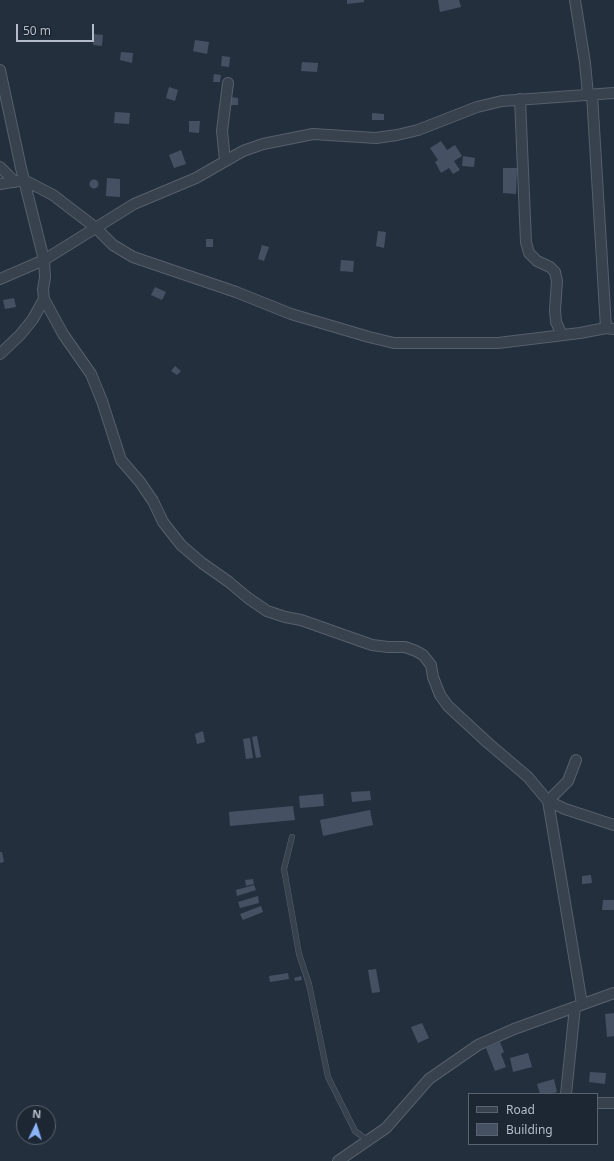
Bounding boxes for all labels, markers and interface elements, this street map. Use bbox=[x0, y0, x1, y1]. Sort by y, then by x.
scale bar bbox=[18, 16, 96, 42]
text: 50 m bbox=[23, 22, 51, 39]
legend bbox=[468, 1093, 598, 1145]
text: Road bbox=[506, 1101, 535, 1118]
north arrow bbox=[16, 1105, 56, 1145]
text: N bbox=[32, 1106, 42, 1121]
text: Building bbox=[506, 1121, 553, 1138]

